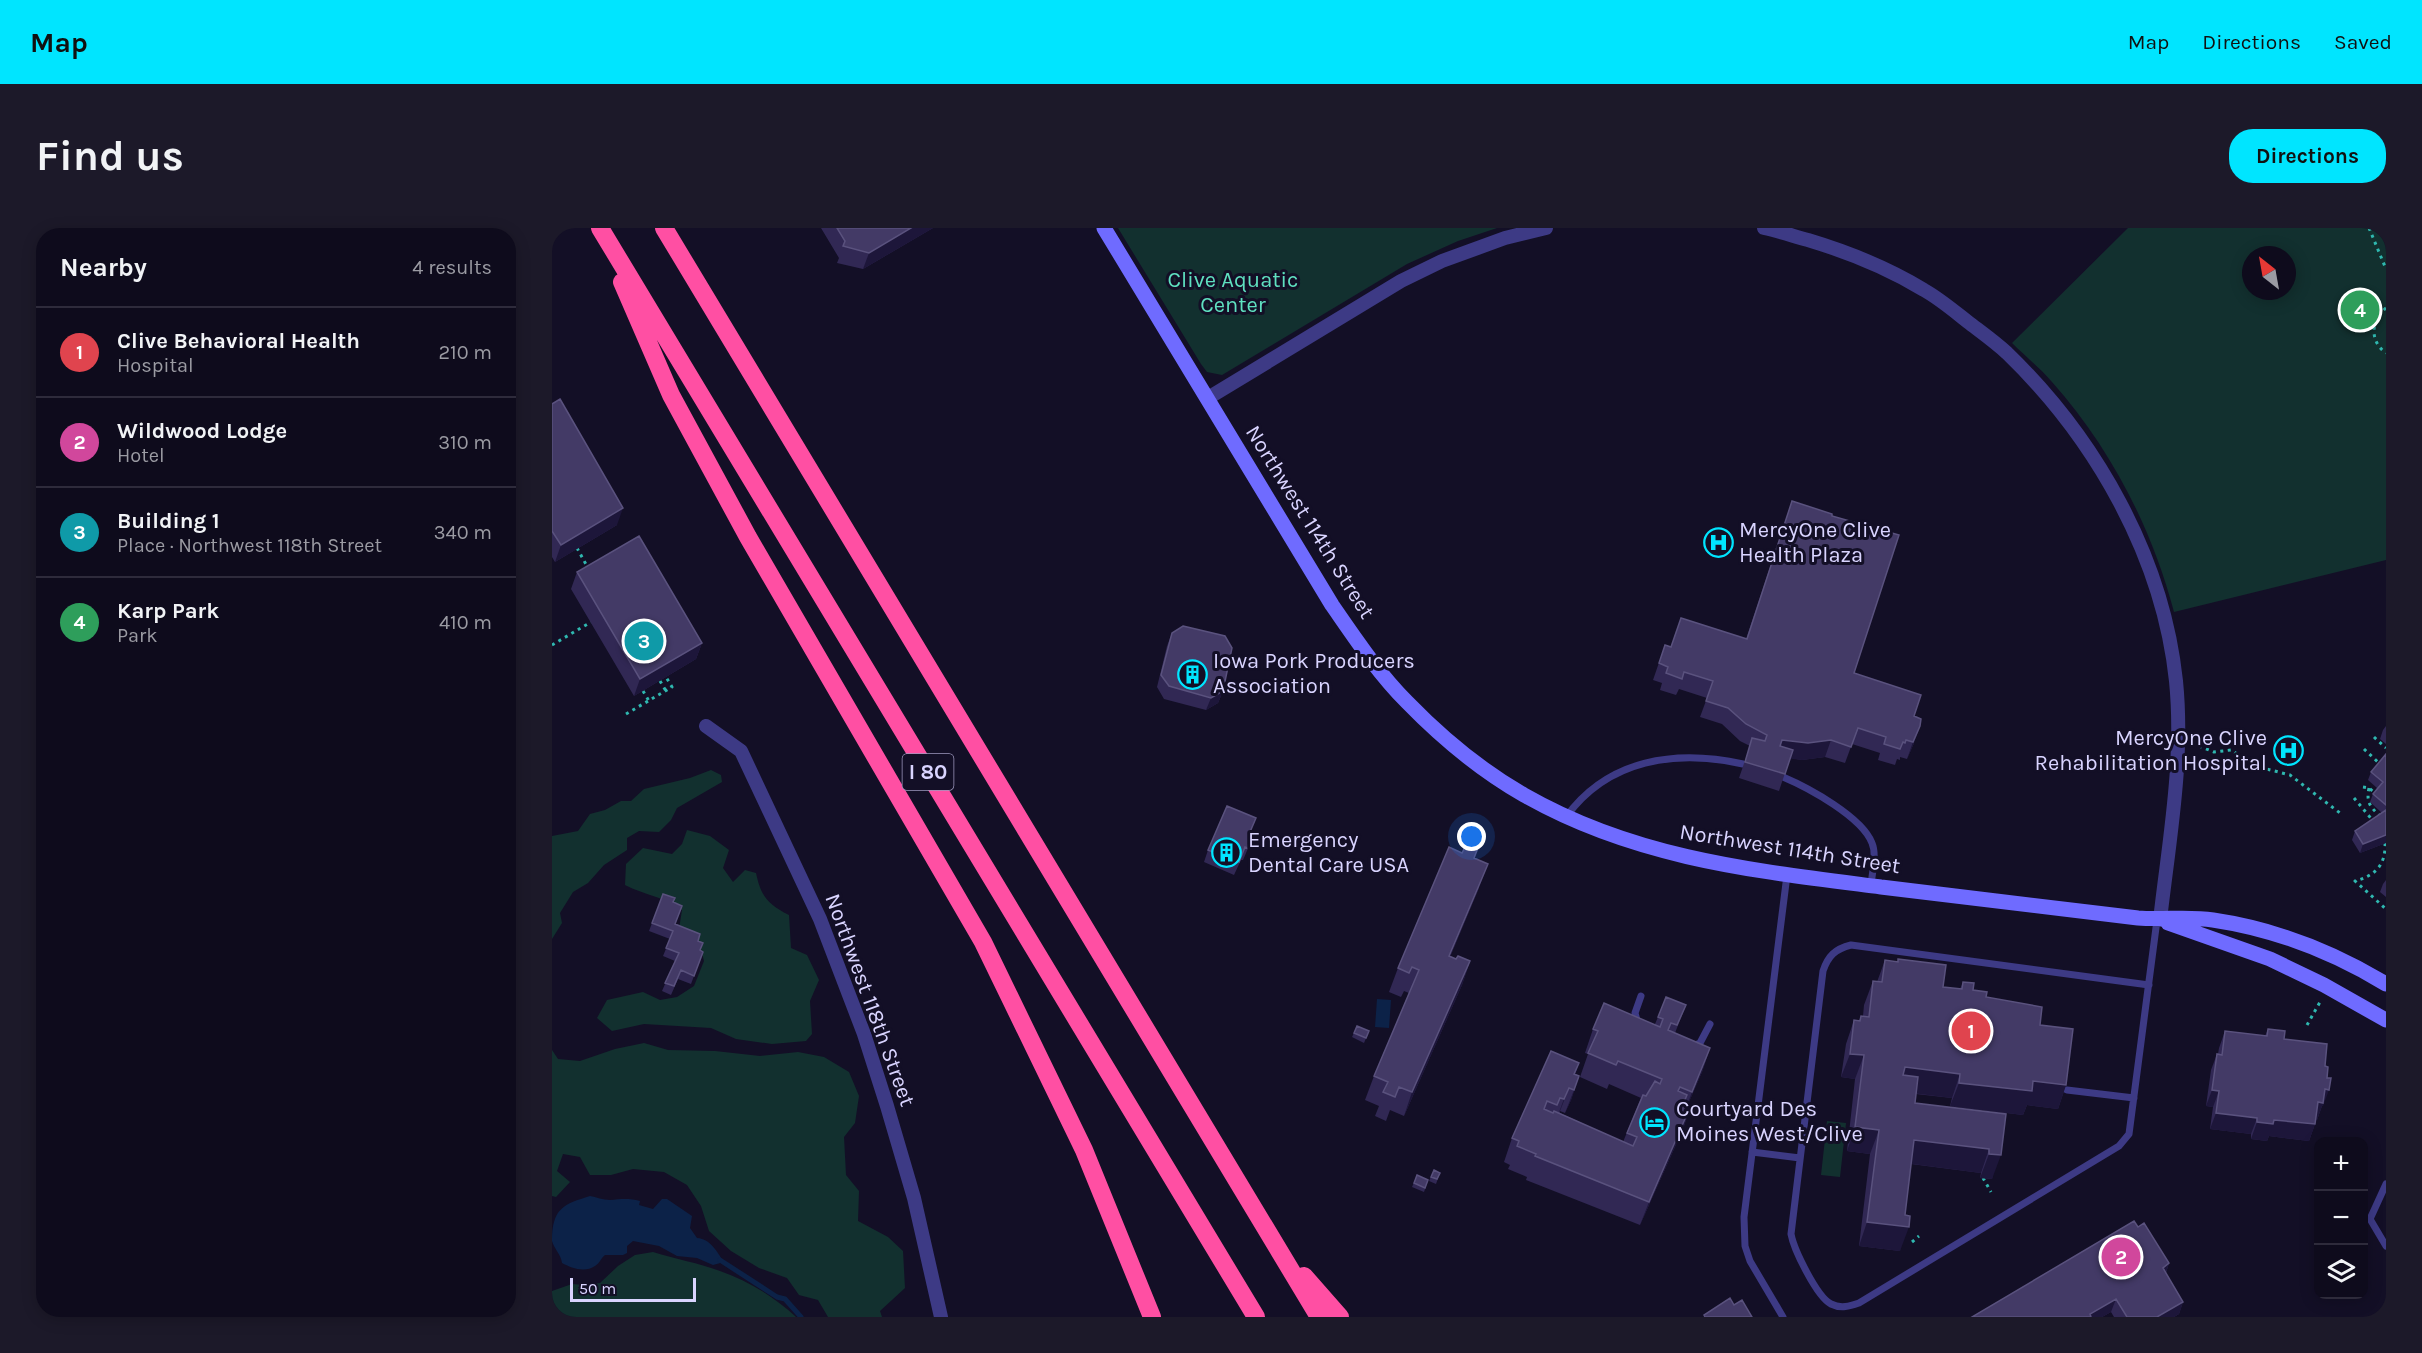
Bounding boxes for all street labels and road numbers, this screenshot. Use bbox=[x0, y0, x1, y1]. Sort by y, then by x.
street label: Northwest 114th Street bbox=[1240, 421, 1380, 623]
road number: I 80 bbox=[902, 754, 953, 790]
street label: Northwest 114th Street bbox=[1678, 819, 1902, 879]
street label: Northwest 118th Street bbox=[819, 890, 921, 1110]

